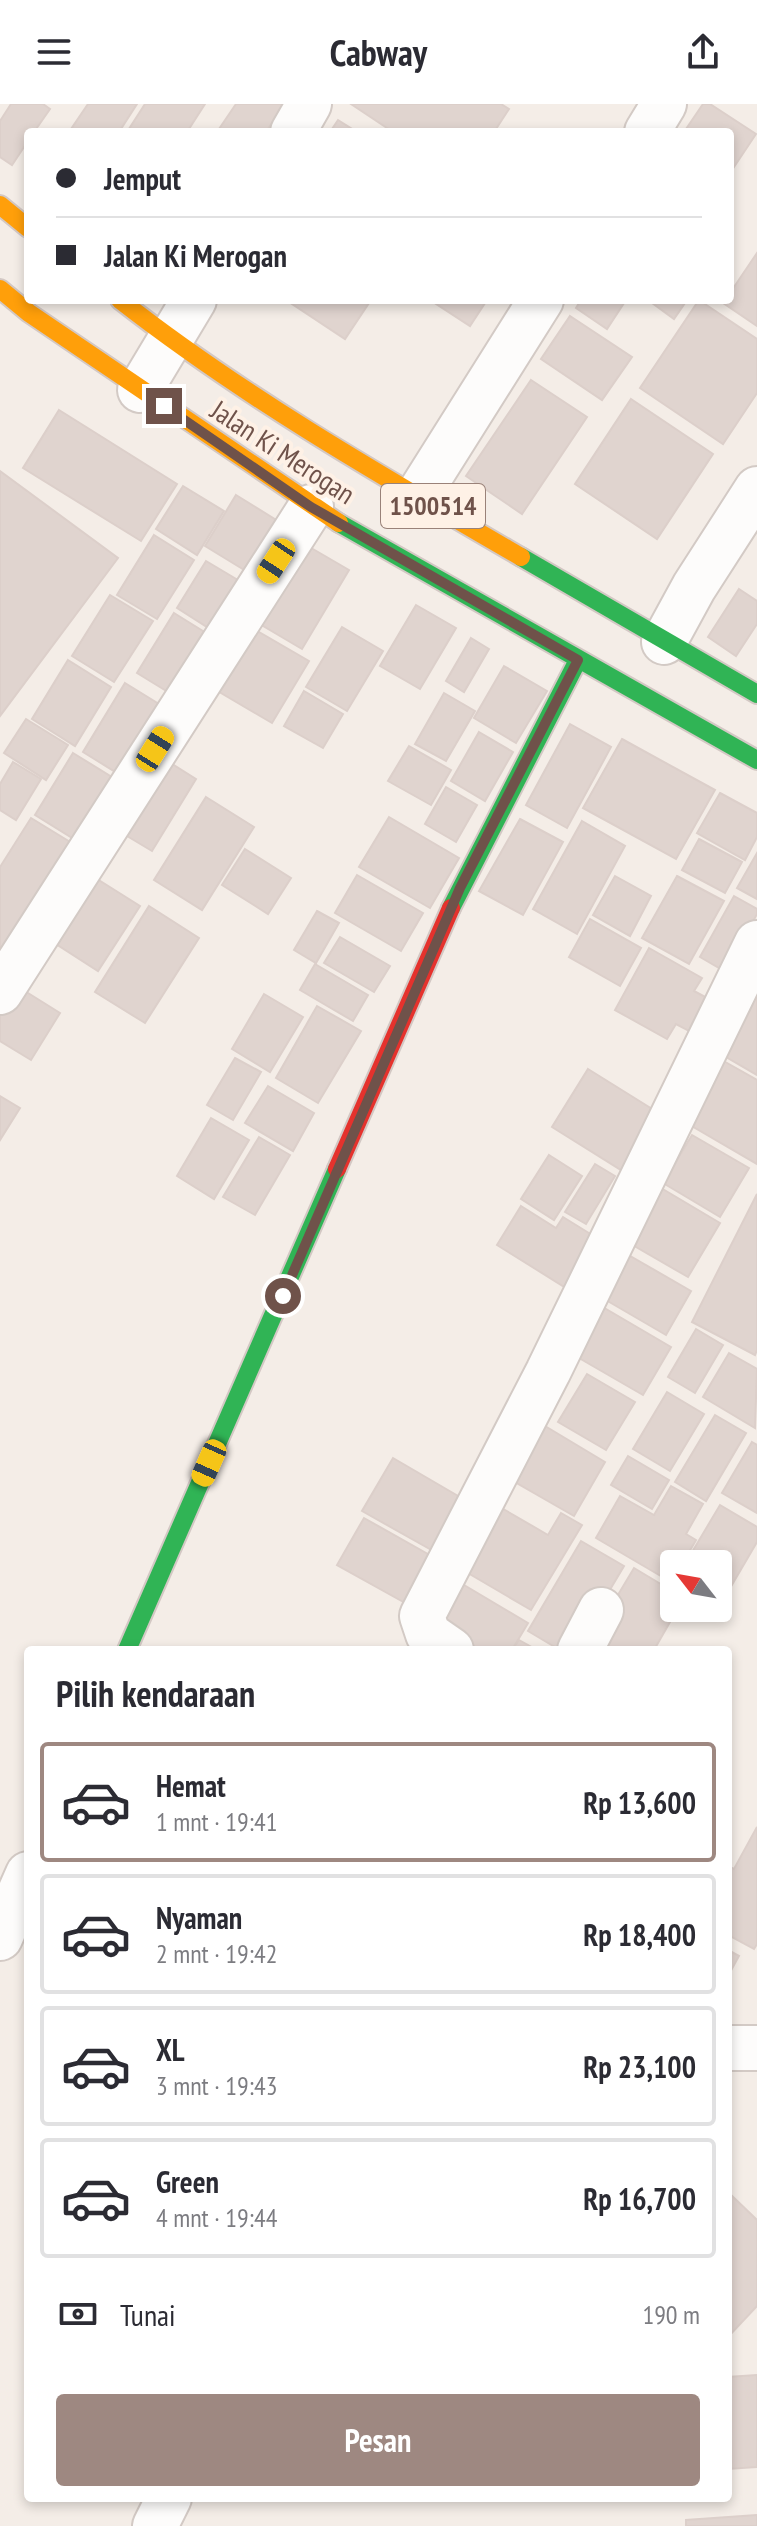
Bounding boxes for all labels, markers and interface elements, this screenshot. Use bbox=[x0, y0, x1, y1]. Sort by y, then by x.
text: Cabway bbox=[330, 29, 427, 76]
icon: menu bbox=[32, 30, 76, 74]
icon: share bbox=[681, 30, 725, 74]
text: Jemput bbox=[104, 159, 181, 198]
text: Jalan Ki Merogan bbox=[104, 236, 287, 275]
route end bbox=[146, 388, 182, 424]
street label: Jalan Ki Merogan bbox=[203, 391, 362, 512]
road number: 1500514 bbox=[381, 484, 485, 528]
car bbox=[253, 534, 299, 588]
car bbox=[132, 722, 178, 776]
route start bbox=[265, 1278, 301, 1314]
car bbox=[188, 1436, 230, 1490]
north arrow bbox=[660, 1550, 732, 1622]
map controls bbox=[660, 1550, 732, 1622]
text: Pilih kendaraan bbox=[56, 1670, 255, 1717]
icon: car bbox=[60, 1766, 132, 1838]
text: Hemat bbox=[156, 1766, 226, 1805]
text: Rp 13,600 bbox=[583, 1783, 696, 1822]
text: 1 mnt · 19:41 bbox=[156, 1805, 277, 1838]
icon: car bbox=[60, 1898, 132, 1970]
text: Nyaman bbox=[156, 1898, 242, 1937]
text: Rp 18,400 bbox=[583, 1915, 696, 1954]
text: 2 mnt · 19:42 bbox=[156, 1937, 277, 1970]
icon: car bbox=[60, 2030, 132, 2102]
text: XL bbox=[156, 2030, 185, 2069]
text: Rp 23,100 bbox=[583, 2047, 696, 2086]
text: 3 mnt · 19:43 bbox=[156, 2069, 277, 2102]
icon: car bbox=[60, 2162, 132, 2234]
text: Green bbox=[156, 2162, 219, 2201]
text: Rp 16,700 bbox=[583, 2179, 696, 2218]
text: 4 mnt · 19:44 bbox=[156, 2201, 277, 2234]
icon: cash bbox=[56, 2292, 100, 2336]
text: Tunai bbox=[120, 2295, 176, 2334]
text: 190 m bbox=[642, 2298, 700, 2331]
button: Pesan bbox=[56, 2394, 700, 2486]

